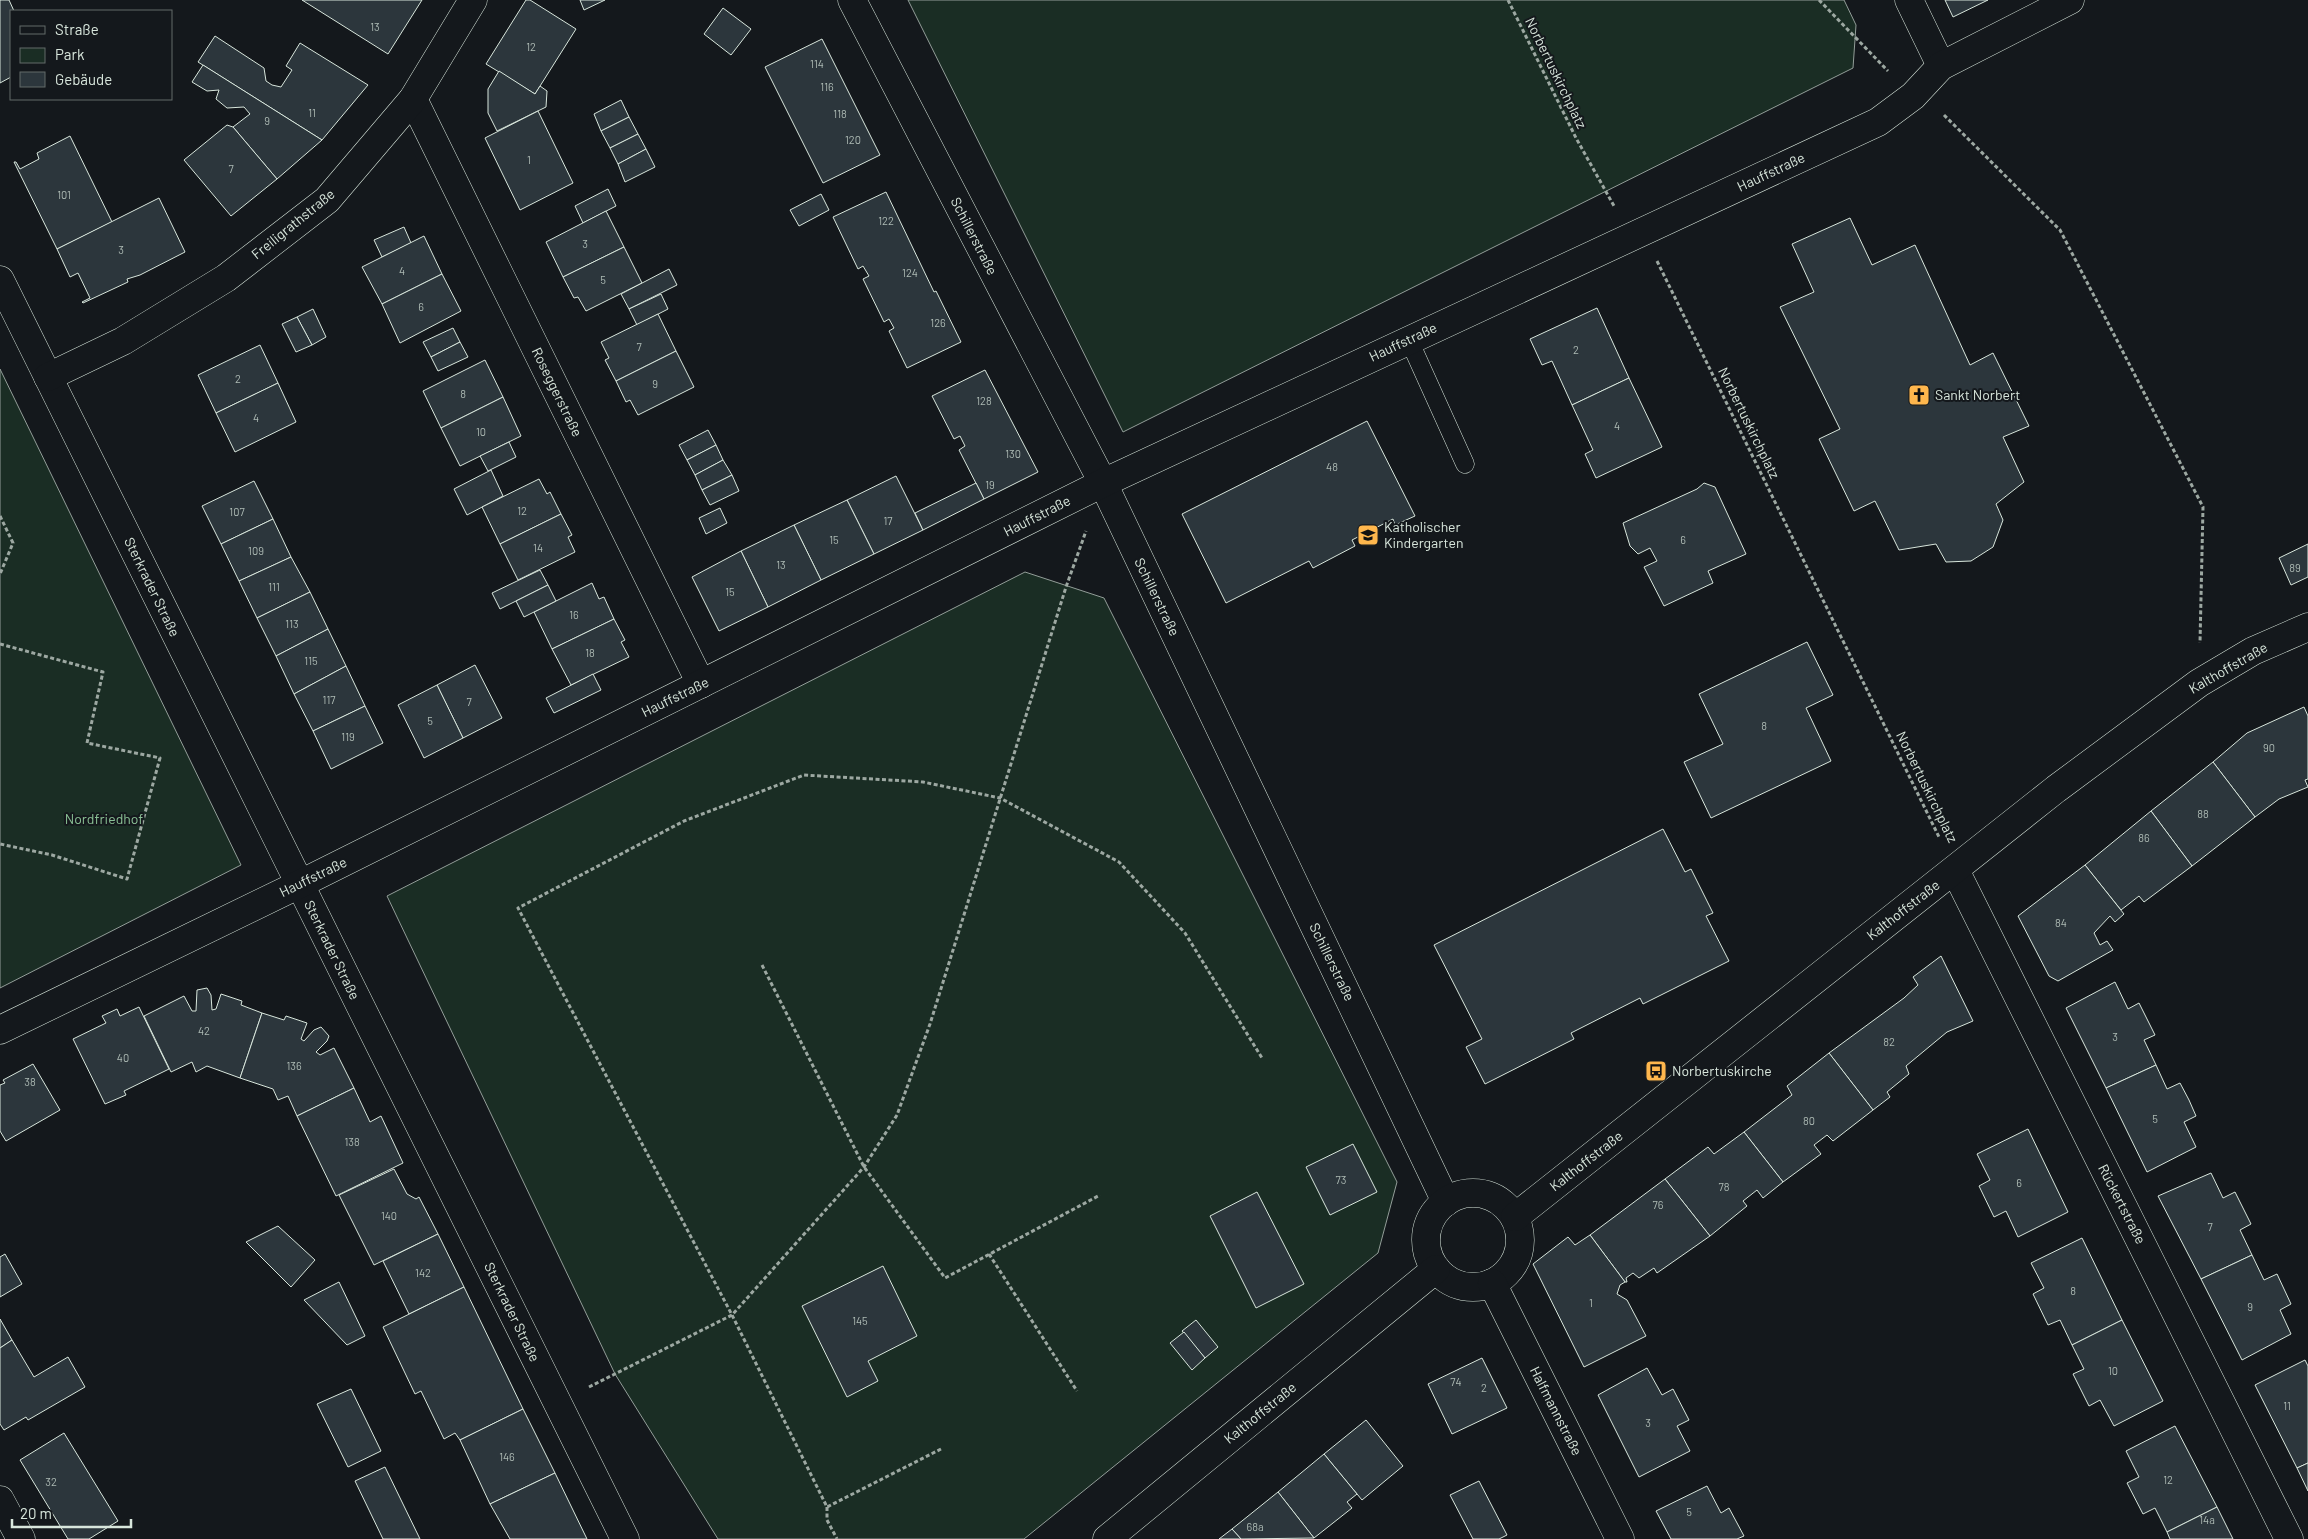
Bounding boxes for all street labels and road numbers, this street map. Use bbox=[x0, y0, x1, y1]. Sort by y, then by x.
street label: Norbertuskirchplatz bbox=[1522, 14, 1591, 131]
street label: Hauffstraße bbox=[1734, 148, 1807, 195]
street label: Freiligrathstraße bbox=[248, 185, 338, 262]
street label: Schillerstraße bbox=[948, 194, 1001, 277]
street label: Hauffstraße bbox=[1366, 318, 1439, 365]
street label: Roseggerstraße bbox=[529, 344, 586, 439]
street label: Norbertuskirchplatz bbox=[1715, 364, 1784, 481]
street label: Hauffstraße bbox=[1000, 491, 1073, 540]
street label: Sterkrader Straße bbox=[121, 534, 184, 639]
street label: Schillerstraße bbox=[1131, 555, 1184, 639]
street label: Kalthoffstraße bbox=[2185, 638, 2270, 697]
street label: Hauffstraße bbox=[638, 673, 711, 720]
street label: Norbertuskirchplatz bbox=[1893, 728, 1962, 845]
street label: Hauffstraße bbox=[276, 853, 349, 900]
street label: Kalthoffstraße bbox=[1863, 876, 1943, 943]
street label: Sterkrader Straße bbox=[301, 897, 364, 1002]
street label: Schillerstraße bbox=[1306, 920, 1359, 1004]
street label: Kalthoffstraße bbox=[1546, 1127, 1626, 1194]
street label: Rückertstraße bbox=[2095, 1161, 2150, 1247]
street label: Sterkrader Straße bbox=[481, 1259, 544, 1364]
street label: Halfmannstraße bbox=[1527, 1363, 1586, 1458]
street label: Kalthoffstraße bbox=[1220, 1378, 1299, 1447]

